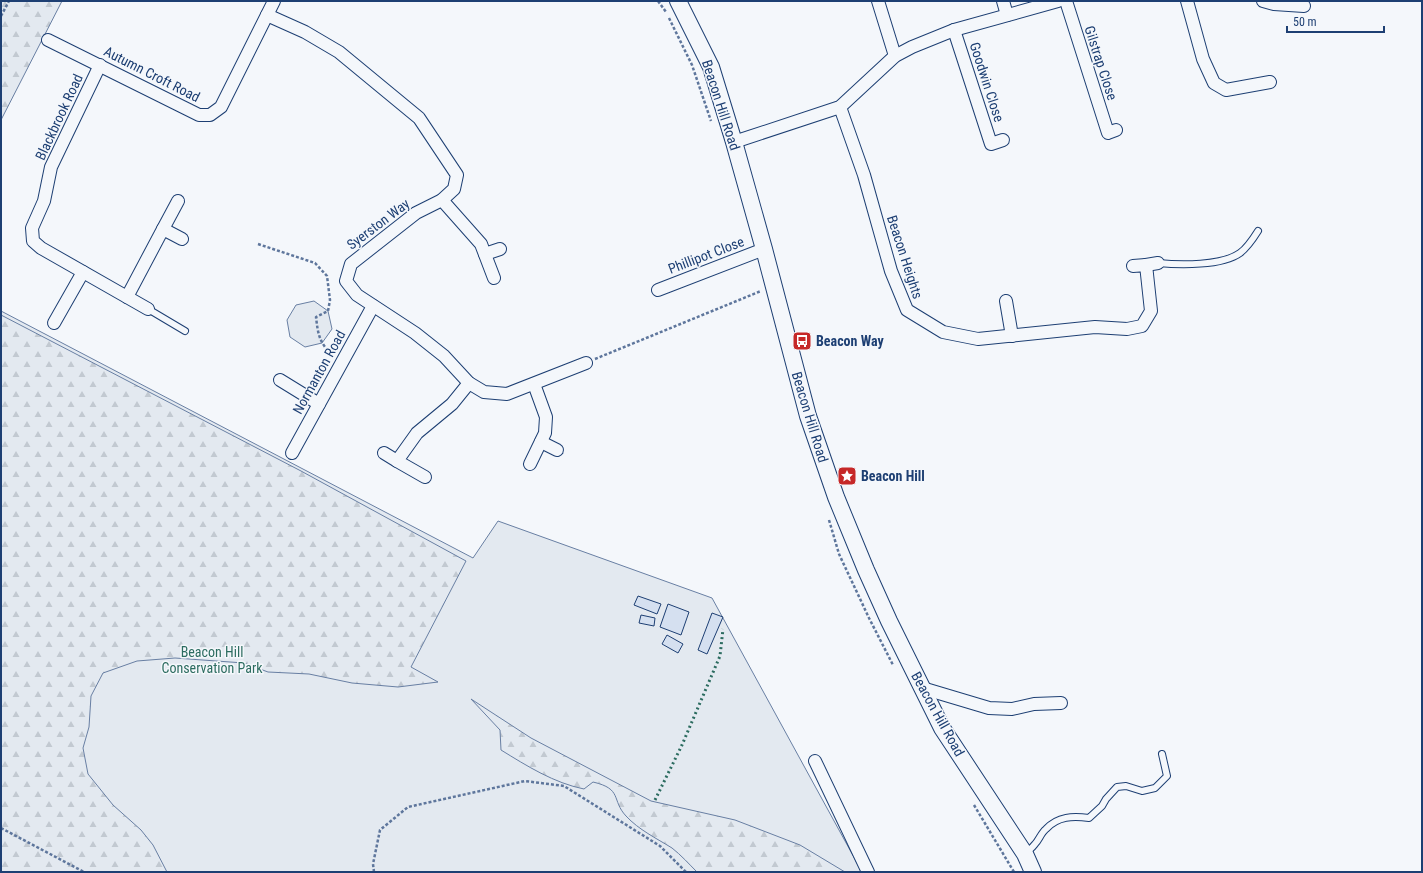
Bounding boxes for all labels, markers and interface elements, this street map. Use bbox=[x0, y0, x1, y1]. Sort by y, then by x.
scale bar bbox=[1287, 8, 1384, 34]
text: 50 m bbox=[1293, 15, 1317, 29]
street label: Gilstrap Close bbox=[1081, 24, 1121, 103]
street label: Goodwin Close bbox=[967, 40, 1008, 124]
street label: Autumn Croft Road bbox=[101, 43, 203, 105]
street label: Beacon Hill Road bbox=[699, 58, 743, 152]
street label: Blackbrook Road bbox=[32, 71, 86, 163]
street label: Syerston Way bbox=[344, 195, 413, 253]
street label: Beacon Heights bbox=[884, 213, 926, 301]
street label: Phillipot Close bbox=[666, 233, 747, 277]
street label: Normanton Road bbox=[289, 327, 349, 417]
bus stop icon: Beacon Way bbox=[791, 330, 813, 352]
place label: Beacon Way bbox=[816, 333, 884, 349]
street label: Beacon Hill Road bbox=[789, 370, 831, 464]
place icon: Beacon Hill bbox=[836, 465, 858, 487]
place label: Beacon Hill bbox=[861, 468, 925, 484]
park label: Beacon Hill Conservation Park bbox=[161, 644, 263, 676]
street label: Beacon Hill Road bbox=[908, 669, 968, 759]

